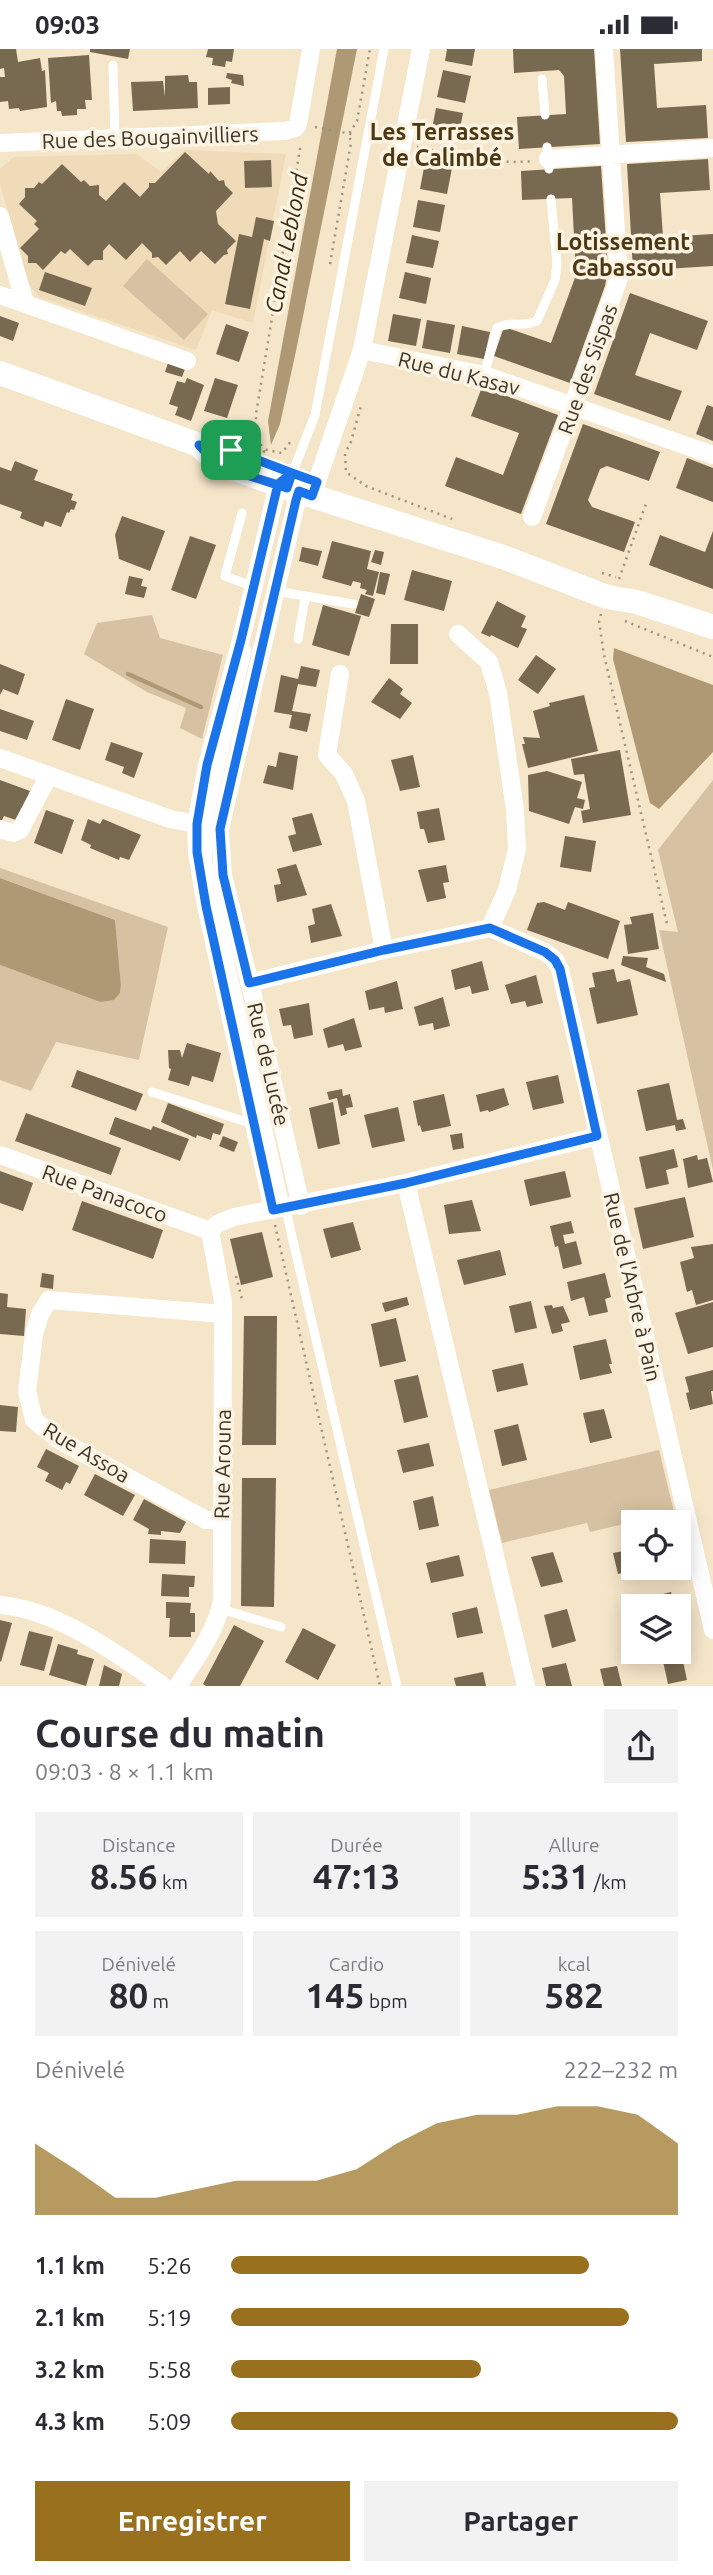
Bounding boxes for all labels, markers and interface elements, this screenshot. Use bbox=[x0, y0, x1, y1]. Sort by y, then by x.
text: 09:03 bbox=[35, 10, 100, 39]
district label: Les Terrasses de Calimbé bbox=[370, 119, 514, 170]
street label: Rue des Bougainvilliers bbox=[41, 121, 259, 153]
water label: Canal Leblond bbox=[260, 170, 312, 315]
district label: Lotissement Cabassou bbox=[556, 229, 690, 280]
street label: Rue des Sispas bbox=[552, 301, 622, 437]
street label: Rue du Kasav bbox=[396, 346, 522, 400]
pin bbox=[201, 420, 261, 480]
icon: arrive bbox=[212, 431, 250, 469]
street label: Rue de Lucée bbox=[243, 1000, 295, 1128]
street label: Rue Panacoco bbox=[39, 1159, 171, 1227]
street label: Rue de l'Arbre à Pain bbox=[600, 1190, 666, 1384]
street label: Rue Arouna bbox=[209, 1409, 235, 1519]
street label: Rue Assoa bbox=[39, 1417, 135, 1487]
map controls bbox=[621, 1510, 691, 1664]
button: locate bbox=[621, 1510, 691, 1580]
button: layers bbox=[621, 1594, 691, 1664]
button: share bbox=[604, 1709, 678, 1783]
text: Course du matin bbox=[35, 1712, 325, 1754]
text: 09:03 · 8 × 1.1 km bbox=[35, 1759, 214, 1784]
text: Distance bbox=[102, 1834, 176, 1856]
text: Durée bbox=[330, 1834, 383, 1856]
text: Allure bbox=[549, 1834, 600, 1856]
text: 8.56 bbox=[90, 1856, 158, 1896]
text: 47:13 bbox=[313, 1856, 400, 1896]
text: 5:31 bbox=[522, 1856, 589, 1896]
text: km bbox=[158, 1871, 188, 1893]
text: /km bbox=[589, 1871, 627, 1893]
text: Dénivelé bbox=[102, 1953, 176, 1975]
text: Cardio bbox=[329, 1953, 384, 1975]
text: kcal bbox=[558, 1953, 591, 1975]
text: 80 bbox=[109, 1975, 148, 2015]
text: 145 bbox=[305, 1975, 365, 2015]
text: 582 bbox=[545, 1975, 604, 2015]
text: m bbox=[148, 1990, 169, 2012]
text: bpm bbox=[365, 1990, 408, 2012]
text: Dénivelé bbox=[35, 2057, 125, 2082]
text: 222–232 m bbox=[564, 2057, 678, 2082]
text: 1.1 km bbox=[35, 2253, 105, 2278]
text: 5:26 bbox=[147, 2253, 192, 2278]
text: 2.1 km bbox=[35, 2305, 105, 2330]
text: 5:19 bbox=[147, 2305, 192, 2330]
text: 3.2 km bbox=[35, 2357, 105, 2382]
text: 5:58 bbox=[147, 2357, 192, 2382]
text: 4.3 km bbox=[35, 2409, 105, 2434]
text: 5:09 bbox=[147, 2409, 192, 2434]
button: Enregistrer bbox=[35, 2481, 350, 2561]
button: Partager bbox=[364, 2481, 678, 2561]

